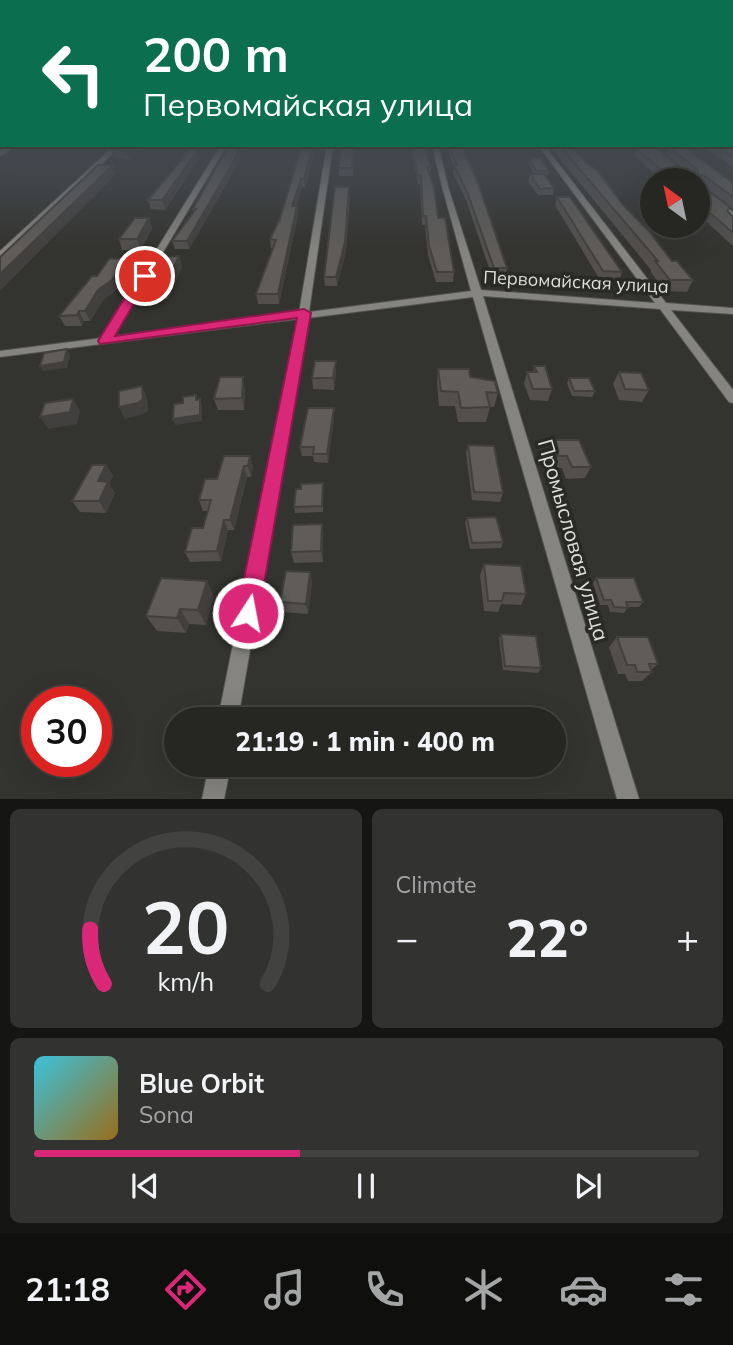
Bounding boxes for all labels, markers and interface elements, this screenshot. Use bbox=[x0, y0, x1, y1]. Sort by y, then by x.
text: 200 m bbox=[143, 23, 289, 84]
icon: left bbox=[28, 28, 119, 119]
text: Первомайская улица bbox=[143, 84, 473, 124]
north arrow bbox=[640, 168, 710, 238]
map controls bbox=[640, 168, 710, 238]
pin bbox=[115, 246, 175, 306]
icon: arrive bbox=[126, 257, 164, 295]
street label: Первомайская улица bbox=[483, 265, 669, 298]
street label: Промысловая улица bbox=[533, 436, 615, 644]
position arrow bbox=[211, 576, 285, 650]
speed limit sign: 30 bbox=[21, 686, 112, 777]
text: 21:19 · 1 min · 400 m bbox=[235, 725, 495, 758]
text: Climate bbox=[396, 870, 477, 899]
text: 20 bbox=[142, 882, 229, 973]
text: 22° bbox=[506, 905, 588, 970]
text: − bbox=[396, 914, 418, 962]
text: + bbox=[676, 914, 699, 962]
text: km/h bbox=[157, 966, 214, 997]
text: Blue Orbit bbox=[139, 1067, 264, 1100]
text: Sona bbox=[139, 1100, 194, 1129]
icon: previous bbox=[126, 1167, 164, 1205]
icon: pause bbox=[347, 1167, 385, 1205]
icon: next bbox=[569, 1167, 607, 1205]
icon: directions bbox=[161, 1265, 210, 1314]
icon: music bbox=[260, 1265, 309, 1314]
icon: phone bbox=[360, 1265, 409, 1314]
icon: climate bbox=[459, 1265, 508, 1314]
icon: car bbox=[559, 1265, 608, 1314]
icon: filters bbox=[659, 1265, 708, 1314]
text: 21:18 bbox=[25, 1269, 110, 1309]

